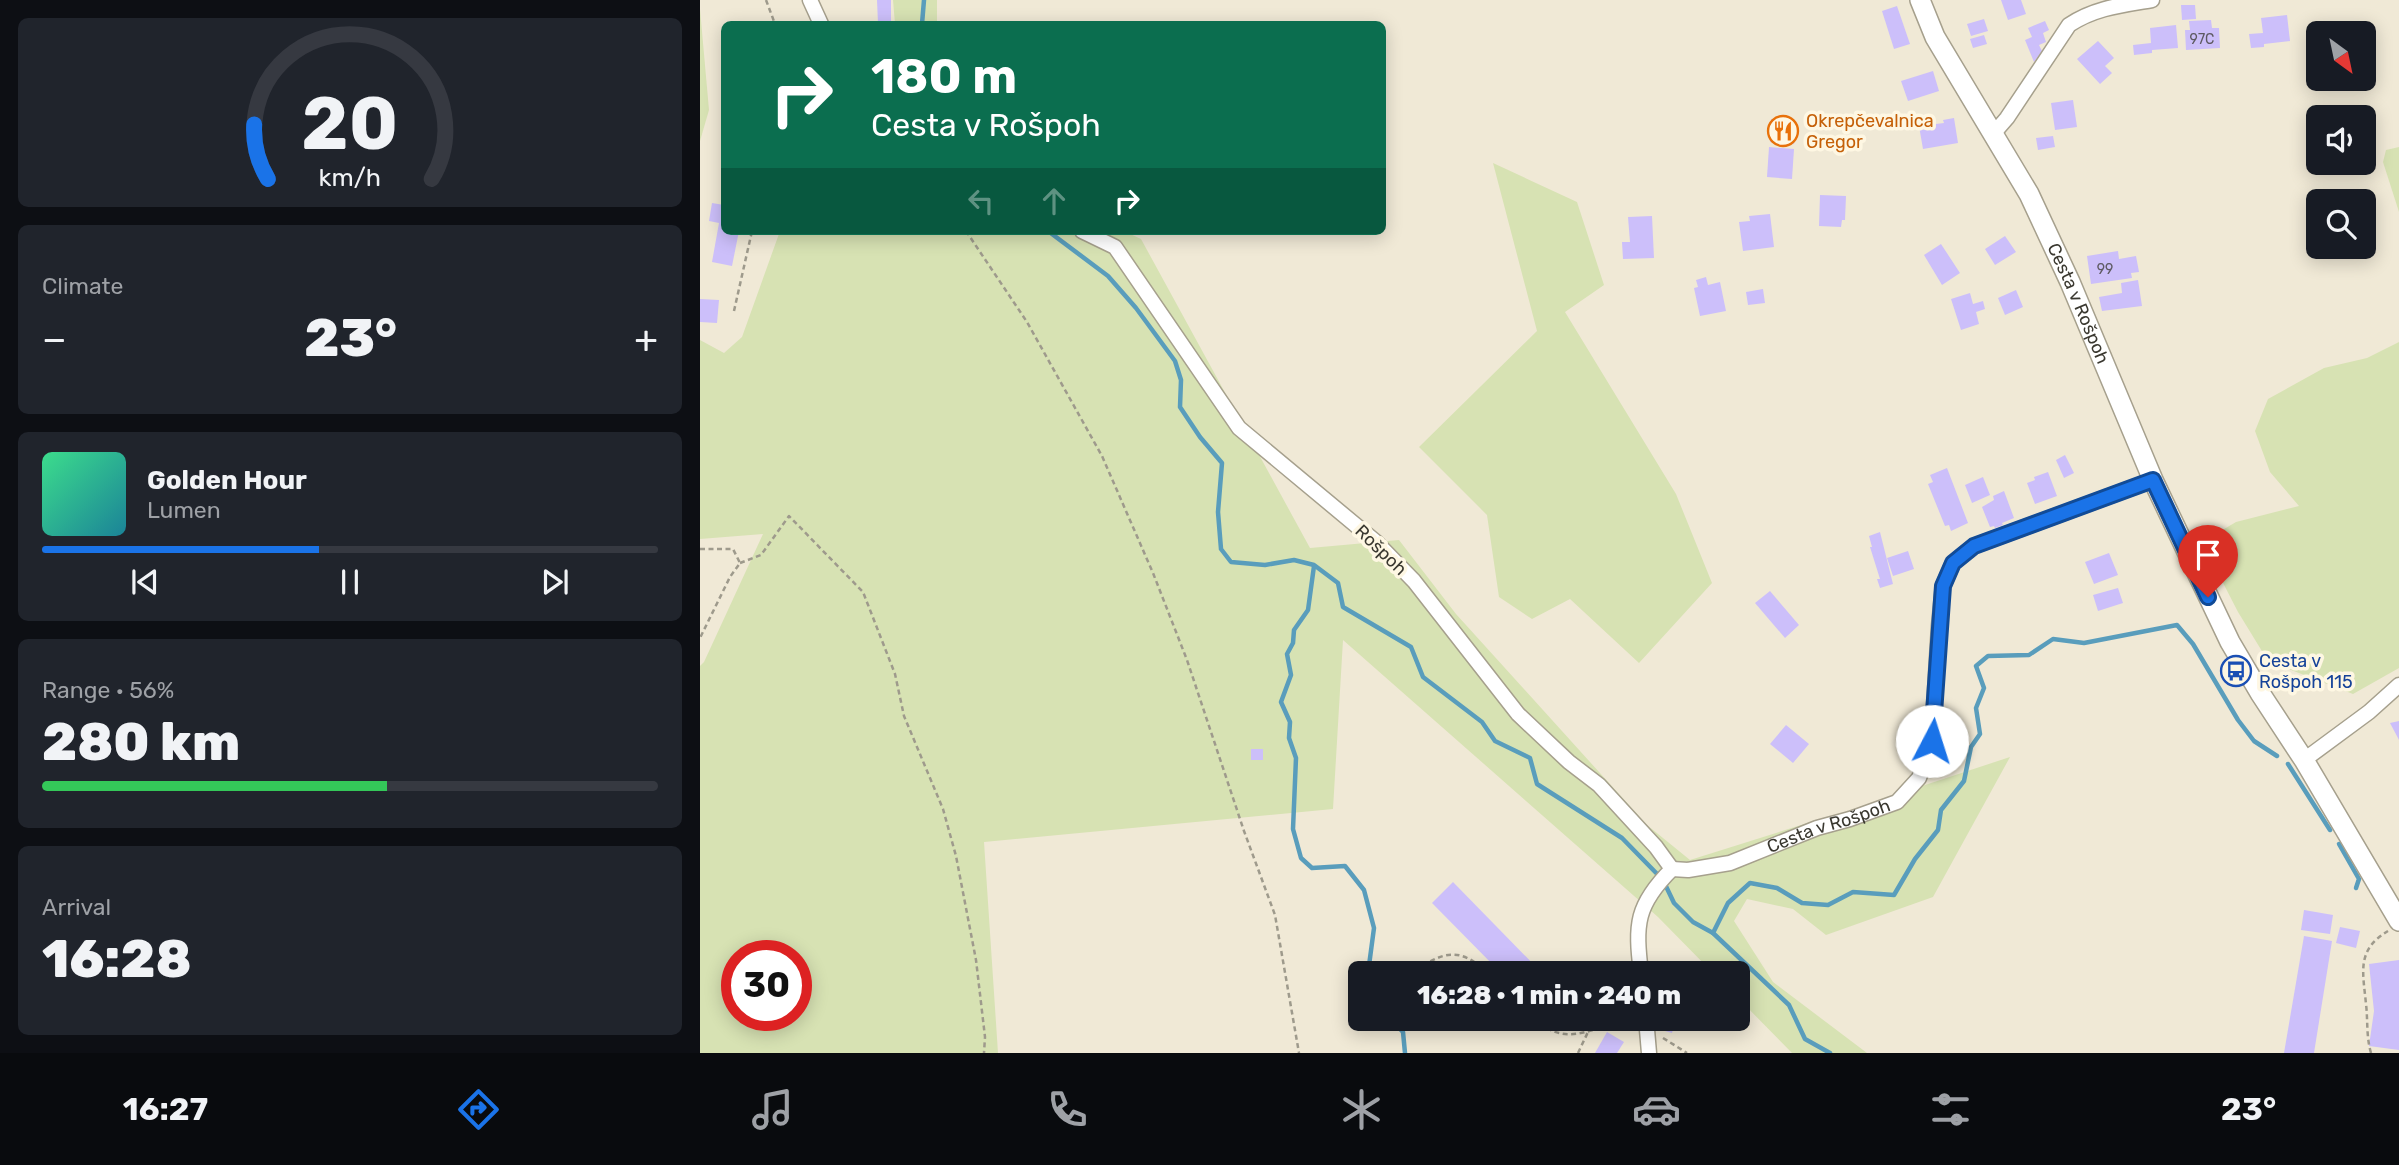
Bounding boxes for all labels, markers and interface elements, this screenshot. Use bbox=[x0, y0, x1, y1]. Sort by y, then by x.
north arrow bbox=[2306, 21, 2376, 91]
map controls bbox=[2306, 21, 2376, 259]
house number: 97C bbox=[2190, 31, 2214, 48]
text: 180 m bbox=[871, 47, 1017, 105]
icon: right bbox=[756, 49, 847, 140]
text: 20 bbox=[302, 81, 398, 167]
button: sound bbox=[2306, 105, 2376, 175]
text: Cesta v Rošpoh bbox=[871, 106, 1101, 144]
place label: Okrepčevalnica Gregor bbox=[1806, 110, 1934, 153]
restaurant icon: Okrepčevalnica Gregor bbox=[1766, 114, 1800, 148]
text: km/h bbox=[319, 162, 381, 191]
icon: left bbox=[962, 182, 1000, 220]
icon: ahead bbox=[1035, 182, 1073, 220]
icon: right bbox=[1108, 182, 1146, 220]
button: search bbox=[2306, 189, 2376, 259]
street label: Cesta v Rošpoh bbox=[2042, 240, 2114, 367]
house number: 99 bbox=[2097, 261, 2113, 278]
text: Climate bbox=[42, 272, 123, 300]
text: 23° bbox=[304, 307, 397, 369]
text: − bbox=[42, 316, 67, 362]
text: + bbox=[634, 316, 658, 362]
text: Golden Hour bbox=[147, 465, 307, 496]
text: Lumen bbox=[147, 496, 221, 524]
street label: Rošpoh bbox=[1351, 520, 1411, 580]
pin bbox=[2178, 525, 2238, 597]
icon: arrive bbox=[2189, 536, 2227, 574]
icon: previous bbox=[126, 563, 164, 601]
icon: pause bbox=[331, 563, 369, 601]
icon: next bbox=[536, 563, 574, 601]
place label: Cesta v Rošpoh 115 bbox=[2259, 650, 2353, 693]
bus stop icon: Cesta v Rošpoh 115 bbox=[2219, 654, 2253, 688]
text: Range · 56% bbox=[42, 676, 174, 704]
position arrow bbox=[1895, 704, 1969, 778]
text: 280 km bbox=[42, 711, 240, 773]
street label: Cesta v Rošpoh bbox=[1764, 794, 1893, 858]
text: Arrival bbox=[42, 893, 111, 921]
text: 16:28 bbox=[42, 928, 192, 990]
speed limit sign: 30 bbox=[721, 940, 812, 1031]
text: 16:28 · 1 min · 240 m bbox=[1417, 980, 1681, 1011]
icon: directions bbox=[454, 1085, 503, 1134]
icon: music bbox=[748, 1085, 797, 1134]
icon: phone bbox=[1043, 1085, 1092, 1134]
icon: climate bbox=[1337, 1085, 1386, 1134]
icon: car bbox=[1632, 1085, 1681, 1134]
icon: filters bbox=[1926, 1085, 1975, 1134]
text: 16:27 bbox=[123, 1090, 208, 1128]
text: 23° bbox=[2221, 1090, 2276, 1128]

